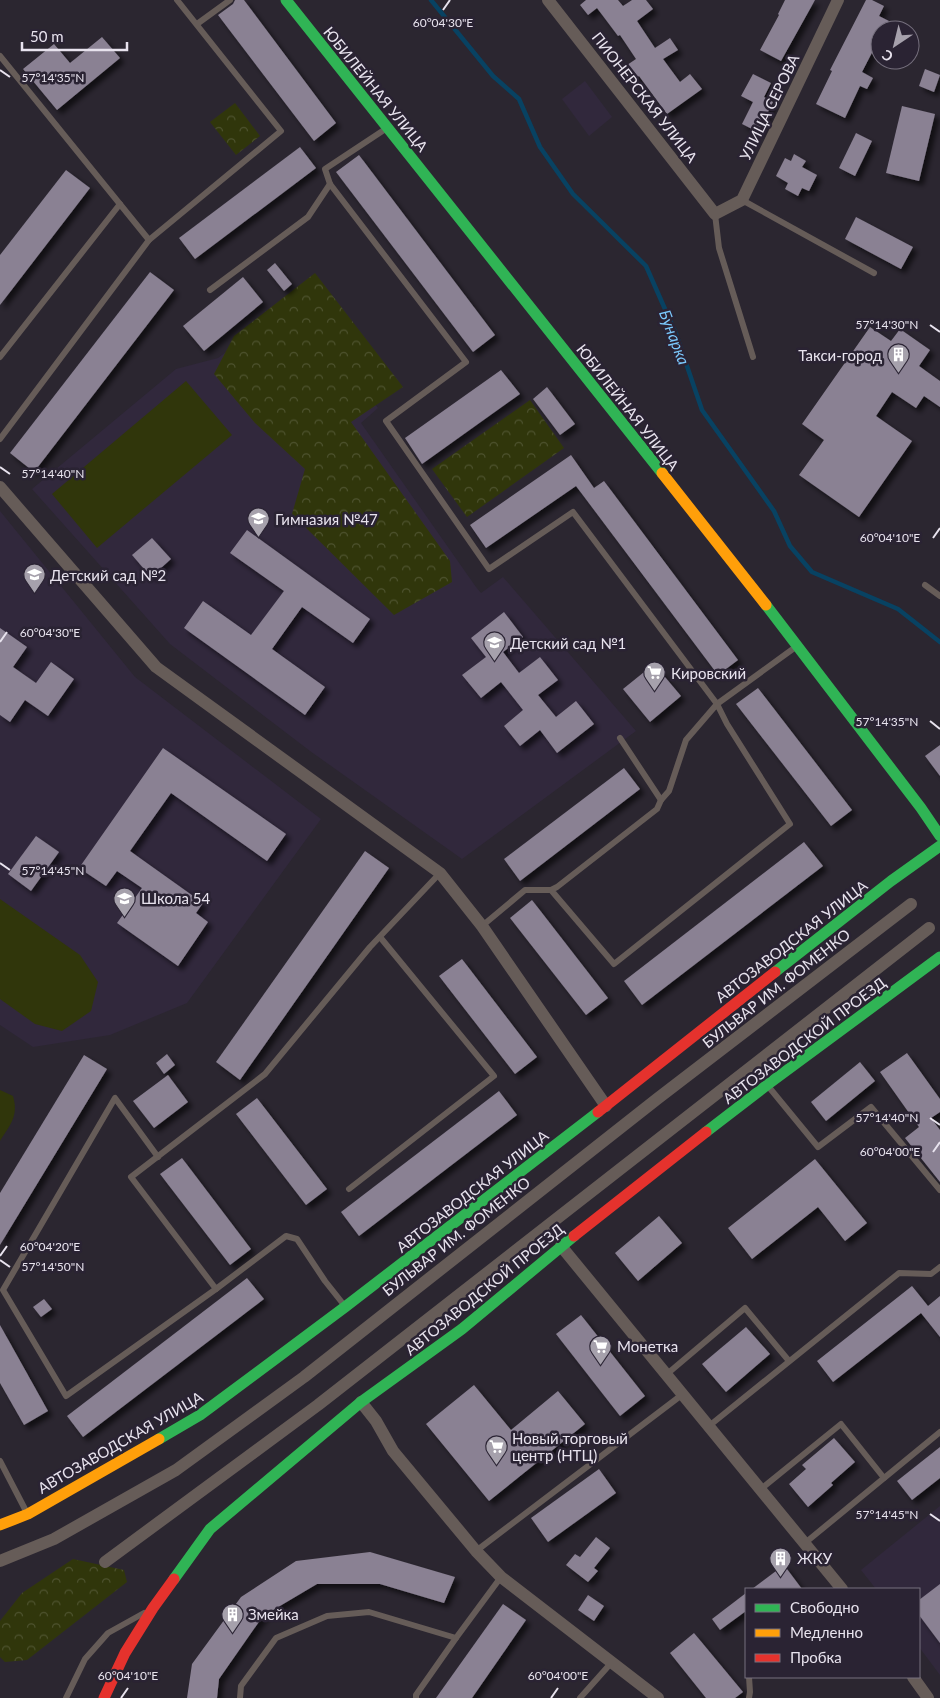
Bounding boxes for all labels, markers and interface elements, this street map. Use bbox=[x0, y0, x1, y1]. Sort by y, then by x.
text: 60°04'30"E bbox=[413, 15, 473, 30]
scale bar bbox=[22, 20, 128, 52]
north arrow bbox=[870, 20, 920, 70]
street label: ЮБИЛЕЙНАЯ УЛИЦА bbox=[320, 23, 432, 156]
text: 50 m bbox=[30, 27, 64, 45]
street label: ПИОНЕРСКАЯ УЛИЦА bbox=[589, 28, 702, 166]
text: С bbox=[878, 46, 896, 66]
street label: УЛИЦА СЕРОВА bbox=[736, 50, 803, 163]
text: 57°14'35"N bbox=[22, 70, 84, 85]
water label: Бунарка bbox=[656, 307, 694, 367]
text: 57°14'30"N bbox=[856, 317, 918, 332]
street label: ЮБИЛЕЙНАЯ УЛИЦА bbox=[573, 340, 683, 474]
building icon: Такси-город bbox=[886, 343, 910, 374]
place label: Такси-город bbox=[798, 346, 882, 364]
text: 57°14'40"N bbox=[22, 466, 84, 481]
school or university icon: Гимназия №47 bbox=[247, 507, 271, 538]
place label: Гимназия №47 bbox=[275, 510, 378, 528]
text: 60°04'10"E bbox=[860, 530, 920, 545]
school or university icon: Детский сад №2 bbox=[22, 563, 46, 594]
place label: Детский сад №2 bbox=[50, 566, 166, 584]
text: 60°04'30"E bbox=[20, 625, 80, 640]
school or university icon: Детский сад №1 bbox=[482, 631, 506, 662]
place label: Детский сад №1 bbox=[510, 634, 626, 652]
supermarket icon: Кировский bbox=[643, 661, 667, 692]
place label: Кировский bbox=[671, 664, 746, 682]
text: 57°14'35"N bbox=[856, 714, 918, 729]
text: 57°14'45"N bbox=[22, 863, 84, 878]
street label: АВТОЗАВОДСКАЯ УЛИЦА bbox=[711, 876, 871, 1006]
school or university icon: Школа 54 bbox=[113, 886, 137, 917]
place label: Школа 54 bbox=[141, 889, 211, 907]
street label: БУЛЬВАР ИМ. ФОМЕНКО bbox=[699, 925, 853, 1051]
street label: АВТОЗАВОДСКОЙ ПРОЕЗД bbox=[719, 973, 889, 1107]
text: 57°14'40"N bbox=[856, 1110, 918, 1125]
street label: АВТОЗАВОДСКАЯ УЛИЦА bbox=[392, 1126, 552, 1256]
text: 60°04'00"E bbox=[860, 1144, 920, 1159]
street label: БУЛЬВАР ИМ. ФОМЕНКО bbox=[379, 1173, 533, 1299]
street label: АВТОЗАВОДСКОЙ ПРОЕЗД bbox=[401, 1219, 567, 1359]
text: 60°04'20"E bbox=[20, 1239, 80, 1254]
text: 57°14'50"N bbox=[22, 1259, 84, 1274]
supermarket icon: Монетка bbox=[589, 1334, 613, 1365]
place label: Монетка bbox=[617, 1337, 678, 1355]
street label: АВТОЗАВОДСКАЯ УЛИЦА bbox=[34, 1387, 207, 1497]
place label: Новый торговый центр (НТЦ) bbox=[512, 1429, 628, 1464]
supermarket icon: Новый торговый центр (НТЦ) bbox=[484, 1435, 508, 1466]
text: 57°14'45"N bbox=[856, 1507, 918, 1522]
building icon: ЖКУ bbox=[769, 1546, 793, 1577]
place label: ЖКУ bbox=[797, 1549, 833, 1567]
legend bbox=[745, 1588, 920, 1678]
text: Свободно bbox=[790, 1598, 859, 1616]
building icon: Змейка bbox=[220, 1602, 244, 1633]
place label: Змейка bbox=[248, 1605, 299, 1623]
text: Медленно bbox=[790, 1623, 863, 1641]
text: Пробка bbox=[790, 1648, 842, 1666]
text: 60°04'10"E bbox=[98, 1668, 158, 1683]
text: 60°04'00"E bbox=[528, 1668, 588, 1683]

